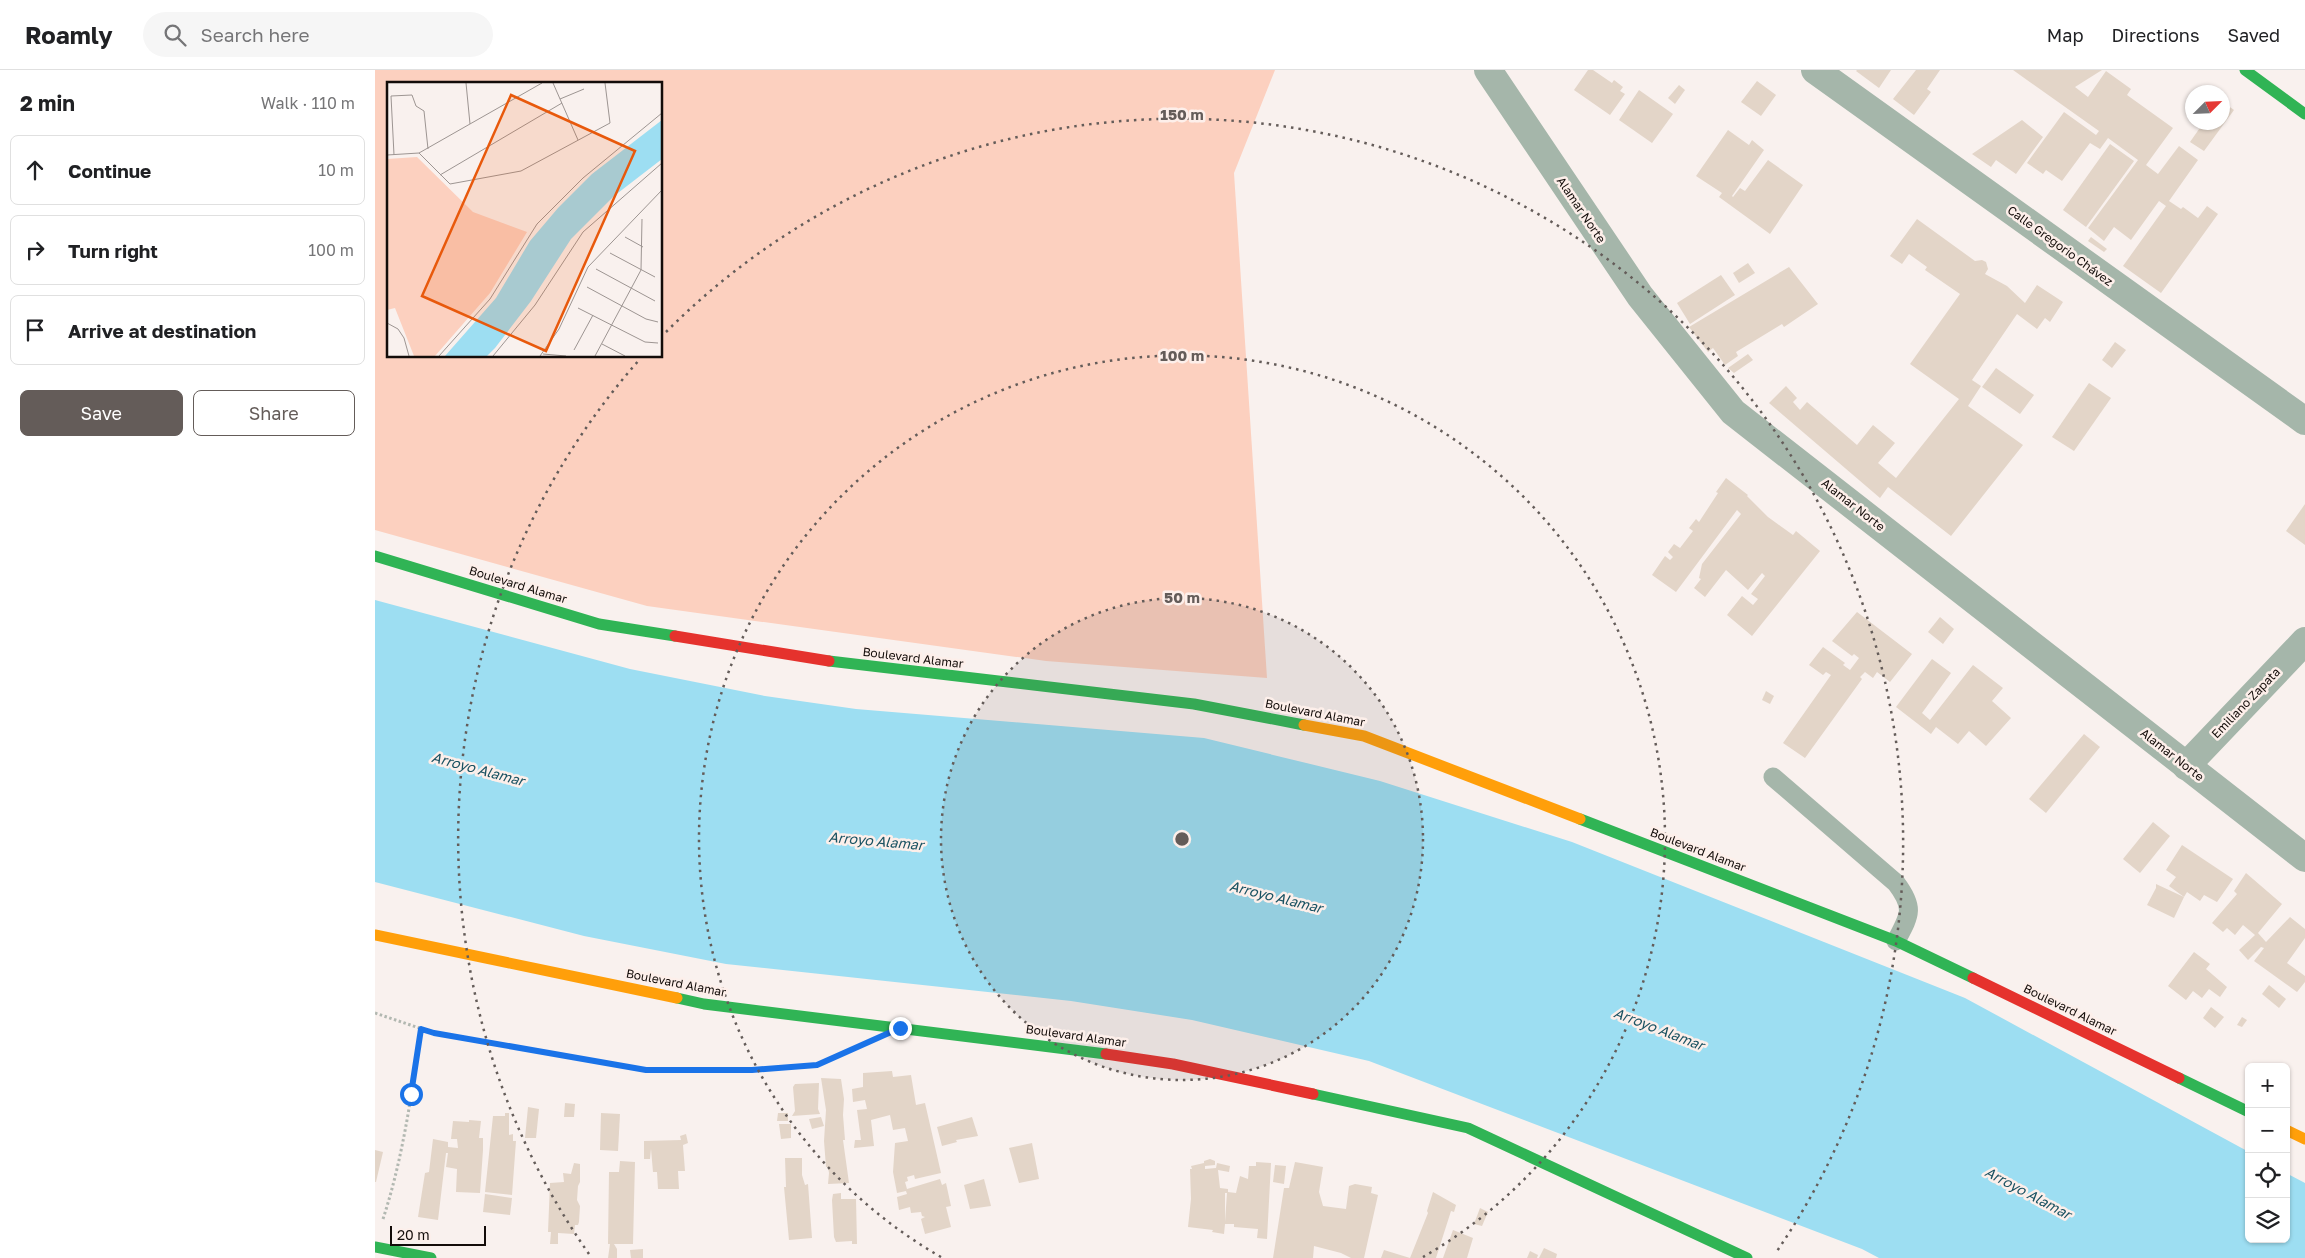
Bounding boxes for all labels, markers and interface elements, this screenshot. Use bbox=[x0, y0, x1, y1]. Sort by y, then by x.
search box bbox=[143, 12, 493, 57]
text: Roamly bbox=[25, 20, 113, 49]
icon: search bbox=[161, 21, 189, 49]
text: Search here bbox=[201, 23, 309, 46]
text: Map bbox=[2047, 24, 2083, 46]
text: Directions bbox=[2111, 24, 2199, 46]
text: Saved bbox=[2227, 24, 2280, 46]
inset map bbox=[387, 82, 663, 358]
north arrow bbox=[2185, 85, 2230, 130]
text: 2 min bbox=[20, 90, 75, 116]
text: Walk · 110 m bbox=[261, 93, 355, 113]
text: 150 m bbox=[1160, 105, 1204, 123]
icon: ahead bbox=[21, 156, 49, 184]
text: Continue bbox=[68, 159, 151, 182]
text: 10 m bbox=[318, 160, 354, 180]
street label: Alamar Norte bbox=[1554, 174, 1609, 246]
street label: Calle Gregorio Chávez bbox=[2005, 202, 2116, 289]
icon: right bbox=[21, 236, 49, 264]
text: Turn right bbox=[68, 239, 158, 262]
text: 100 m bbox=[308, 240, 354, 260]
icon: arrive bbox=[21, 316, 49, 344]
text: Arrive at destination bbox=[68, 319, 256, 342]
text: 100 m bbox=[1160, 346, 1204, 364]
button: Save bbox=[20, 390, 183, 436]
button: Share bbox=[193, 390, 355, 436]
street label: Alamar Norte bbox=[1819, 475, 1888, 534]
street label: Boulevard Alamar bbox=[467, 563, 569, 607]
text: 50 m bbox=[1164, 588, 1200, 606]
street label: Boulevard Alamar bbox=[862, 644, 965, 671]
street label: Emiliano Zapata bbox=[2208, 664, 2283, 741]
street label: Boulevard Alamar bbox=[1264, 695, 1367, 730]
street label: Alamar Norte bbox=[2138, 725, 2207, 784]
water label: Arroyo Alamar bbox=[430, 748, 529, 790]
street label: Boulevard Alamar bbox=[1648, 824, 1749, 875]
water label: Arroyo Alamar bbox=[828, 828, 927, 853]
centre of rings bbox=[1173, 830, 1191, 848]
water label: Arroyo Alamar bbox=[1228, 877, 1327, 917]
street label: Boulevard Alamar bbox=[625, 965, 728, 1000]
street label: Boulevard Alamar bbox=[2021, 981, 2119, 1039]
water label: Arroyo Alamar bbox=[1612, 1004, 1709, 1054]
route end bbox=[889, 1017, 912, 1040]
street label: Boulevard Alamar bbox=[1025, 1021, 1128, 1050]
map controls bbox=[2245, 1063, 2290, 1243]
button: + bbox=[2245, 1063, 2290, 1108]
route start bbox=[400, 1083, 423, 1106]
button: − bbox=[2245, 1108, 2290, 1153]
button: locate bbox=[2245, 1153, 2290, 1198]
water label: Arroyo Alamar bbox=[1982, 1163, 2076, 1224]
button: layers bbox=[2245, 1198, 2290, 1243]
scale bar bbox=[390, 1223, 486, 1246]
text: 20 m bbox=[397, 1226, 430, 1243]

